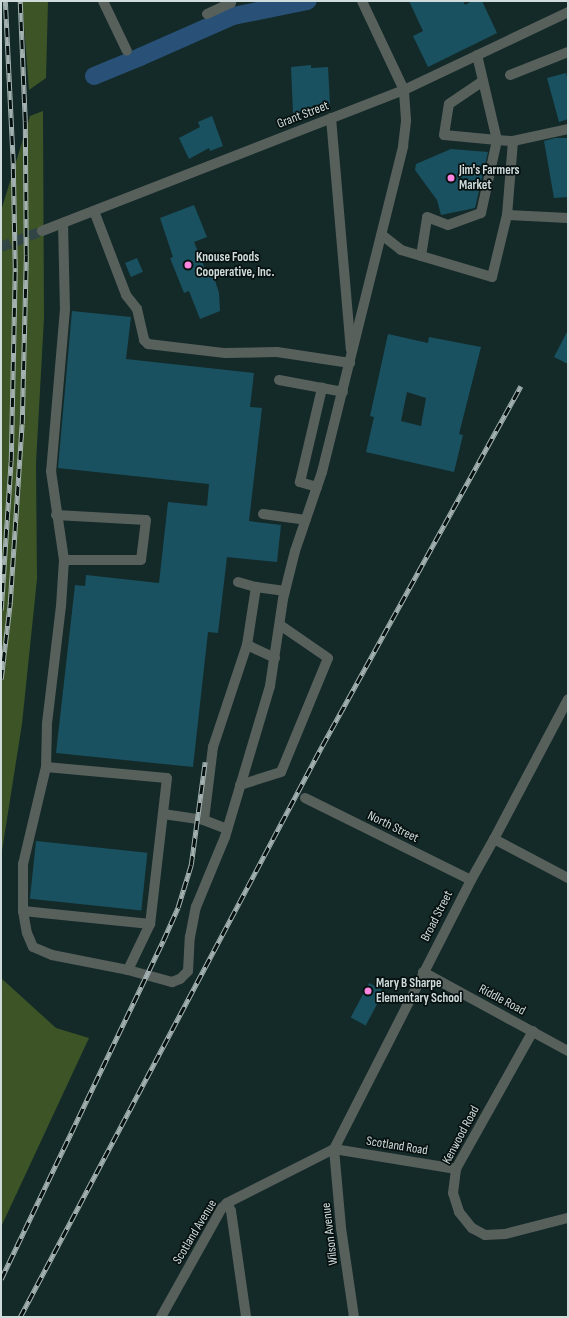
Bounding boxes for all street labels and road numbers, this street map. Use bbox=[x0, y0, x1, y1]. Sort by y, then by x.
street label: Grant Street bbox=[275, 98, 331, 132]
street label: North Street bbox=[365, 808, 421, 846]
street label: Broad Street bbox=[418, 888, 456, 944]
street label: Riddle Road bbox=[476, 981, 528, 1019]
street label: Kenwood Road bbox=[439, 1103, 483, 1167]
street label: Scotland Road bbox=[365, 1133, 429, 1159]
street label: Scotland Avenue bbox=[170, 1197, 220, 1267]
street label: Wilson Avenue bbox=[318, 1202, 342, 1266]

